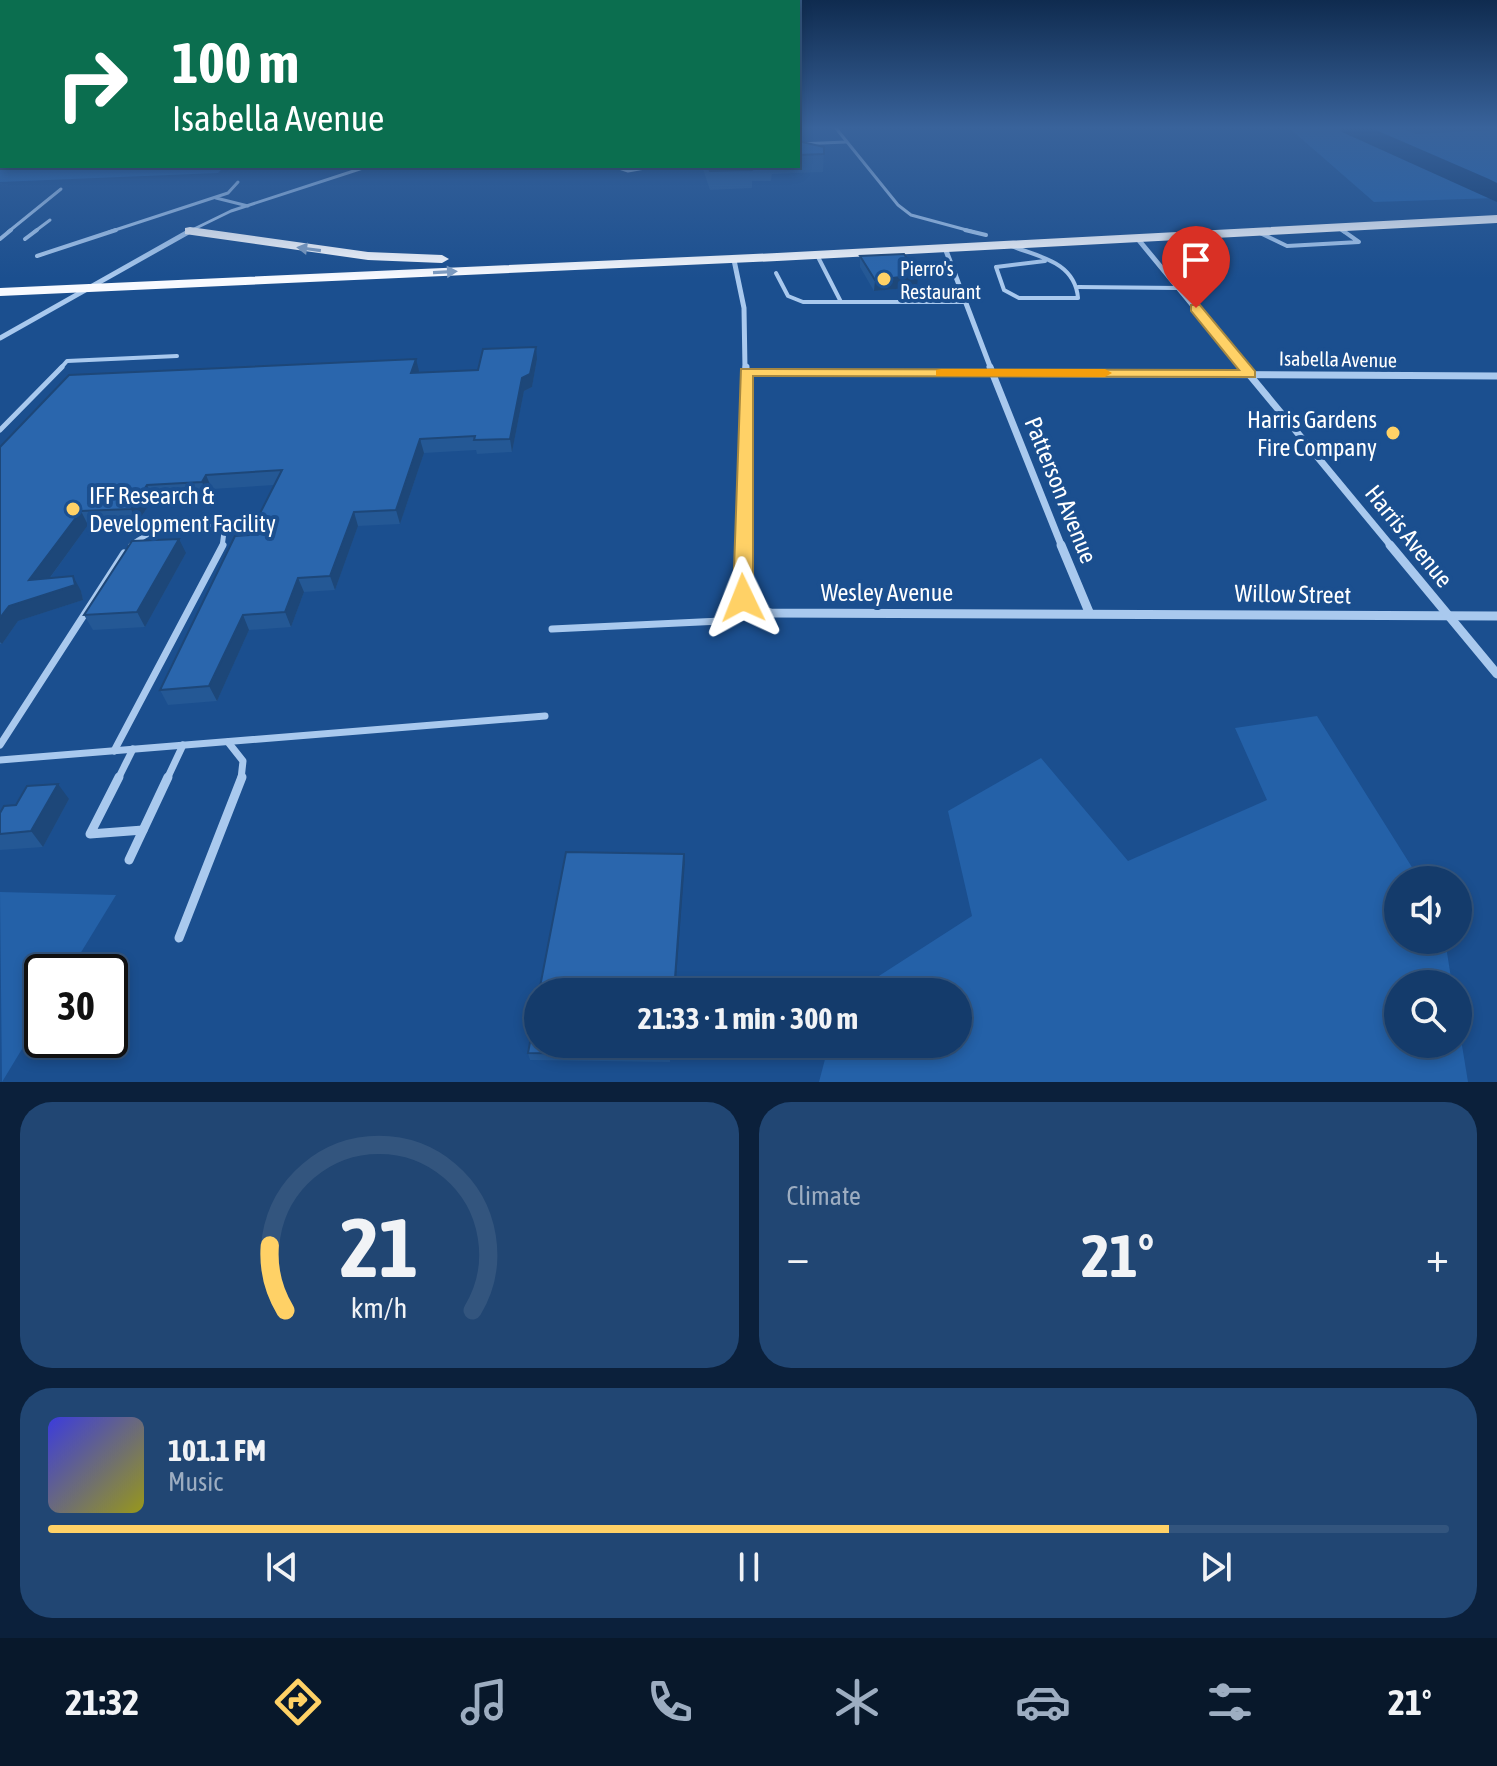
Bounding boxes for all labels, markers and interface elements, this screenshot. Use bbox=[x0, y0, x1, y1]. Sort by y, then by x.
text: 100 m bbox=[172, 31, 299, 95]
icon: right bbox=[40, 32, 144, 136]
text: Isabella Avenue bbox=[172, 97, 384, 139]
pin bbox=[1162, 226, 1230, 308]
icon: arrive bbox=[1174, 238, 1218, 282]
one-way arrow bbox=[297, 242, 322, 255]
place label: Pierro's Restaurant bbox=[900, 257, 981, 303]
one-way arrow bbox=[433, 265, 458, 278]
marker: Pierro's Restaurant bbox=[875, 270, 893, 288]
street label: Isabella Avenue bbox=[1279, 346, 1397, 372]
place label: Harris Gardens Fire Company bbox=[1247, 406, 1377, 461]
street label: Patterson Avenue bbox=[1019, 413, 1103, 567]
marker: Harris Gardens Fire Company bbox=[1384, 424, 1402, 442]
street label: Harris Avenue bbox=[1360, 480, 1458, 592]
place label: IFF Research & Development Facility bbox=[89, 482, 276, 537]
marker: IFF Research & Development Facility bbox=[64, 500, 82, 518]
position arrow bbox=[701, 556, 785, 640]
street label: Wesley Avenue bbox=[821, 579, 953, 606]
street label: Willow Street bbox=[1234, 579, 1352, 609]
map controls bbox=[1384, 866, 1472, 1058]
button: sound bbox=[1384, 866, 1472, 954]
speed limit sign: 30 bbox=[24, 954, 128, 1058]
button: search bbox=[1384, 970, 1472, 1058]
text: 21:33 · 1 min · 300 m bbox=[638, 1001, 858, 1035]
text: Climate bbox=[787, 1181, 861, 1211]
text: 21 bbox=[340, 1199, 418, 1295]
text: 21° bbox=[1081, 1221, 1154, 1290]
text: − bbox=[787, 1231, 809, 1281]
text: + bbox=[1426, 1231, 1449, 1281]
text: km/h bbox=[351, 1291, 408, 1324]
text: 101.1 FM bbox=[168, 1433, 266, 1467]
text: Music bbox=[168, 1467, 223, 1497]
icon: previous bbox=[260, 1545, 304, 1589]
icon: pause bbox=[727, 1545, 771, 1589]
icon: next bbox=[1194, 1545, 1238, 1589]
icon: directions bbox=[270, 1674, 326, 1730]
icon: music bbox=[456, 1674, 512, 1730]
icon: phone bbox=[642, 1674, 698, 1730]
icon: climate bbox=[829, 1674, 885, 1730]
icon: car bbox=[1015, 1674, 1071, 1730]
icon: filters bbox=[1202, 1674, 1258, 1730]
text: 21:32 bbox=[65, 1681, 139, 1723]
text: 21° bbox=[1388, 1681, 1432, 1723]

